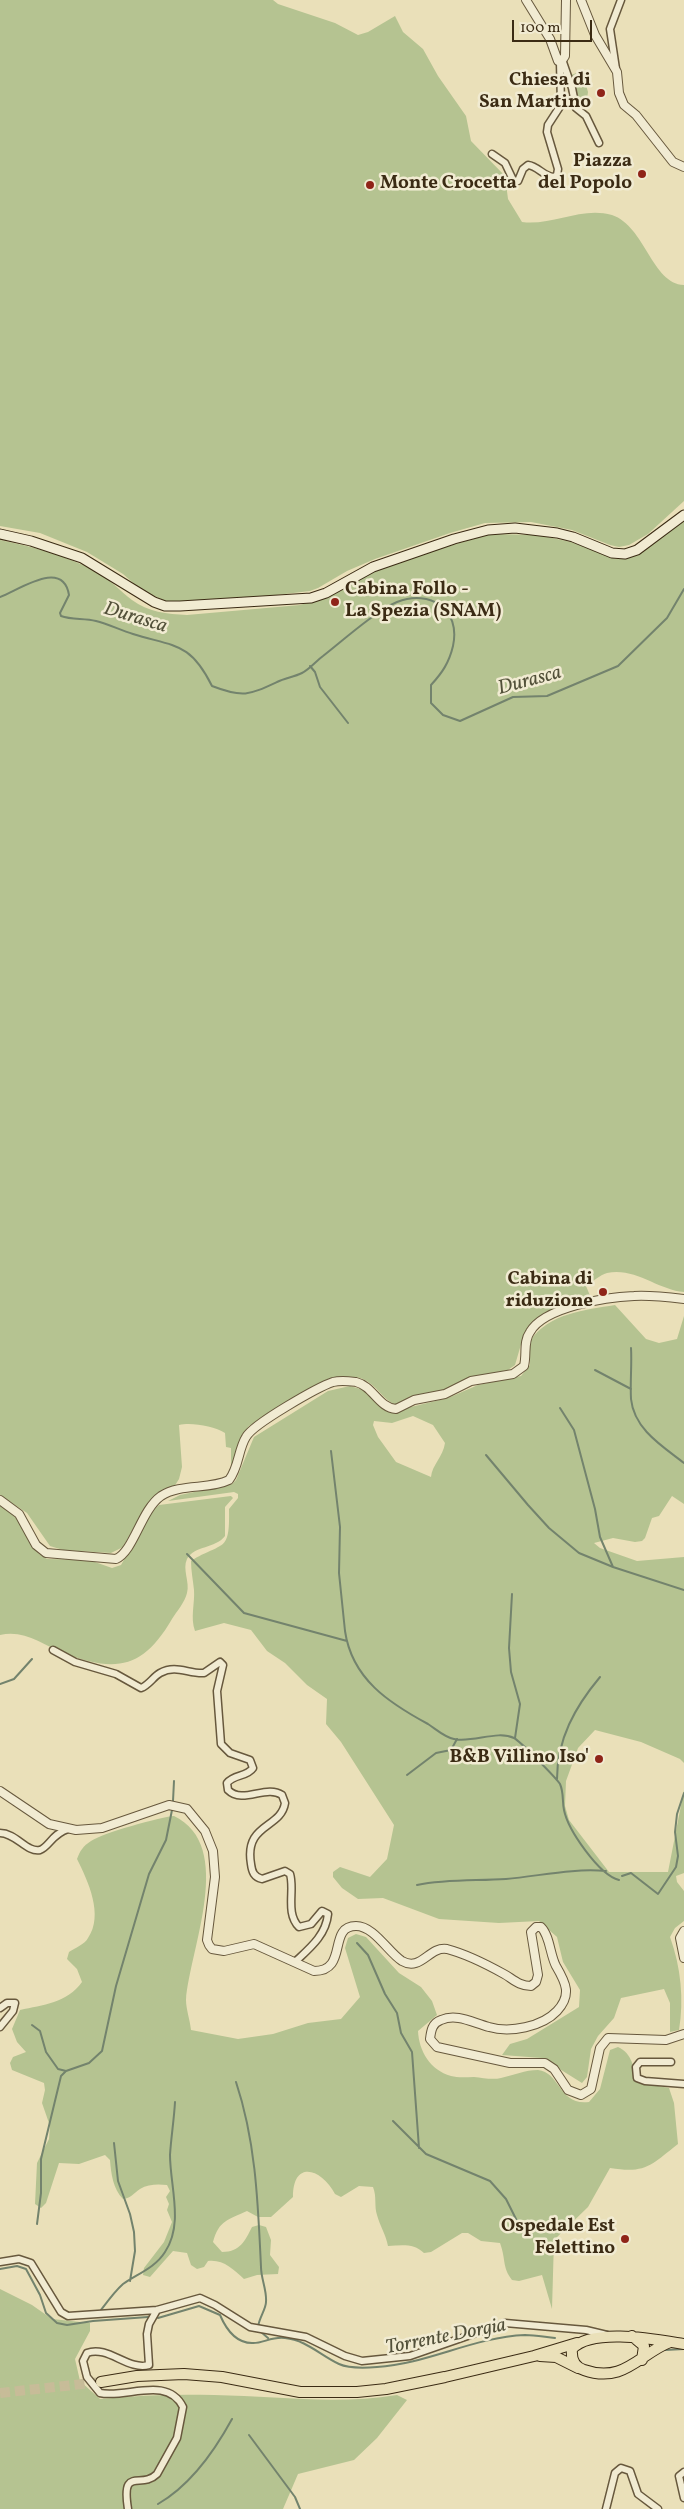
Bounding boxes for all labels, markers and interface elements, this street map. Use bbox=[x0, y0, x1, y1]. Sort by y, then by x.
scale bar bbox=[514, 10, 594, 42]
text: 100 m bbox=[520, 18, 560, 39]
place label: Chiesa di San Martino bbox=[479, 71, 591, 115]
marker: Chiesa di San Martino bbox=[595, 87, 607, 99]
place label: Piazza del Popolo bbox=[538, 152, 632, 196]
marker: Piazza del Popolo bbox=[636, 168, 648, 180]
place label: Monte Crocetta bbox=[380, 174, 517, 196]
marker: Monte Crocetta bbox=[364, 179, 376, 191]
place label: Cabina Follo - La Spezia (SNAM) bbox=[345, 580, 501, 624]
marker: Cabina Follo - La Spezia (SNAM) bbox=[329, 596, 341, 608]
water label: Durasca bbox=[100, 598, 170, 640]
water label: Durasca bbox=[495, 662, 565, 702]
place label: Cabina di riduzione bbox=[506, 1270, 593, 1314]
marker: Cabina di riduzione bbox=[597, 1286, 609, 1298]
place label: B&B Villino Iso' bbox=[450, 1748, 589, 1770]
marker: B&B Villino Iso' bbox=[593, 1753, 605, 1765]
place label: Ospedale Est Felettino bbox=[501, 2217, 615, 2261]
marker: Ospedale Est Felettino bbox=[619, 2233, 631, 2245]
water label: Torrente Dorgia bbox=[384, 2315, 508, 2361]

